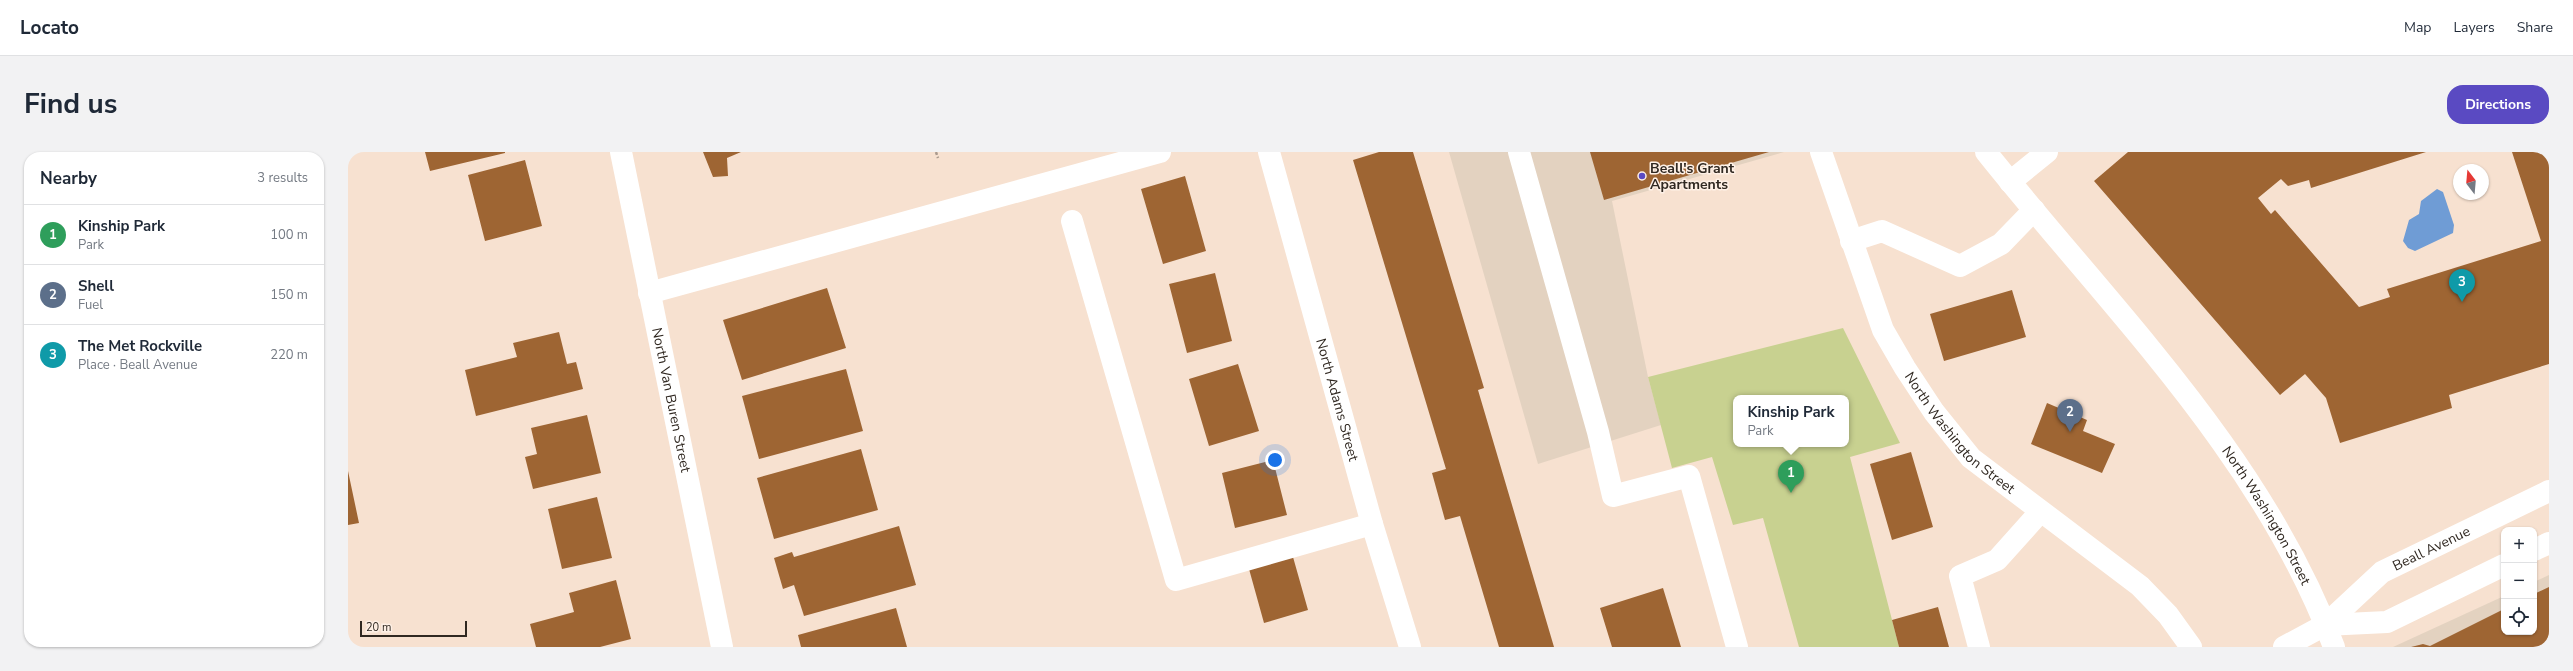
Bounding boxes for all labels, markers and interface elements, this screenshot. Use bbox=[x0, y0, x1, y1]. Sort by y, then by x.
text: Locato bbox=[20, 15, 79, 41]
text: Map bbox=[2404, 18, 2431, 37]
text: Layers bbox=[2453, 18, 2495, 37]
text: Share bbox=[2517, 18, 2553, 37]
text: Find us bbox=[24, 85, 118, 123]
button: Directions bbox=[2447, 85, 2549, 124]
place label: Beall's Grant Apartments bbox=[1650, 159, 1735, 194]
north arrow bbox=[2453, 164, 2489, 200]
text: Nearby bbox=[40, 167, 97, 190]
text: 3 results bbox=[257, 169, 308, 187]
marker: Beall's Grant Apartments bbox=[1637, 171, 1647, 181]
text: Kinship Park bbox=[78, 216, 165, 236]
text: 1 bbox=[49, 226, 57, 244]
text: 100 m bbox=[270, 226, 308, 244]
text: Park bbox=[78, 236, 104, 254]
pin: 3 bbox=[2449, 269, 2475, 302]
text: Shell bbox=[78, 276, 114, 296]
text: 2 bbox=[49, 286, 57, 304]
text: 150 m bbox=[270, 286, 308, 304]
text: Fuel bbox=[78, 296, 103, 314]
street label: North Van Buren Street bbox=[647, 326, 695, 474]
text: The Met Rockville bbox=[78, 336, 202, 356]
street label: North Adams Street bbox=[1311, 336, 1363, 463]
text: 3 bbox=[49, 346, 57, 364]
text: 220 m bbox=[270, 346, 308, 364]
text: Place · Beall Avenue bbox=[78, 356, 197, 374]
street label: North Washington Street bbox=[1900, 368, 2019, 498]
popup bbox=[1733, 395, 1849, 447]
pin: 2 bbox=[2057, 399, 2083, 432]
text: Kinship Park bbox=[1747, 402, 1835, 422]
text: Park bbox=[1747, 422, 1773, 440]
street label: North Washington Street bbox=[2217, 442, 2315, 588]
your location bbox=[1265, 450, 1285, 470]
pin: 1 bbox=[1778, 460, 1804, 493]
street label: Beall Avenue bbox=[2389, 522, 2473, 575]
map controls bbox=[2501, 527, 2537, 635]
button: + bbox=[2501, 527, 2537, 563]
button: − bbox=[2501, 563, 2537, 599]
button: locate bbox=[2501, 599, 2537, 635]
scale bar bbox=[360, 619, 467, 638]
text: 20 m bbox=[366, 620, 391, 635]

